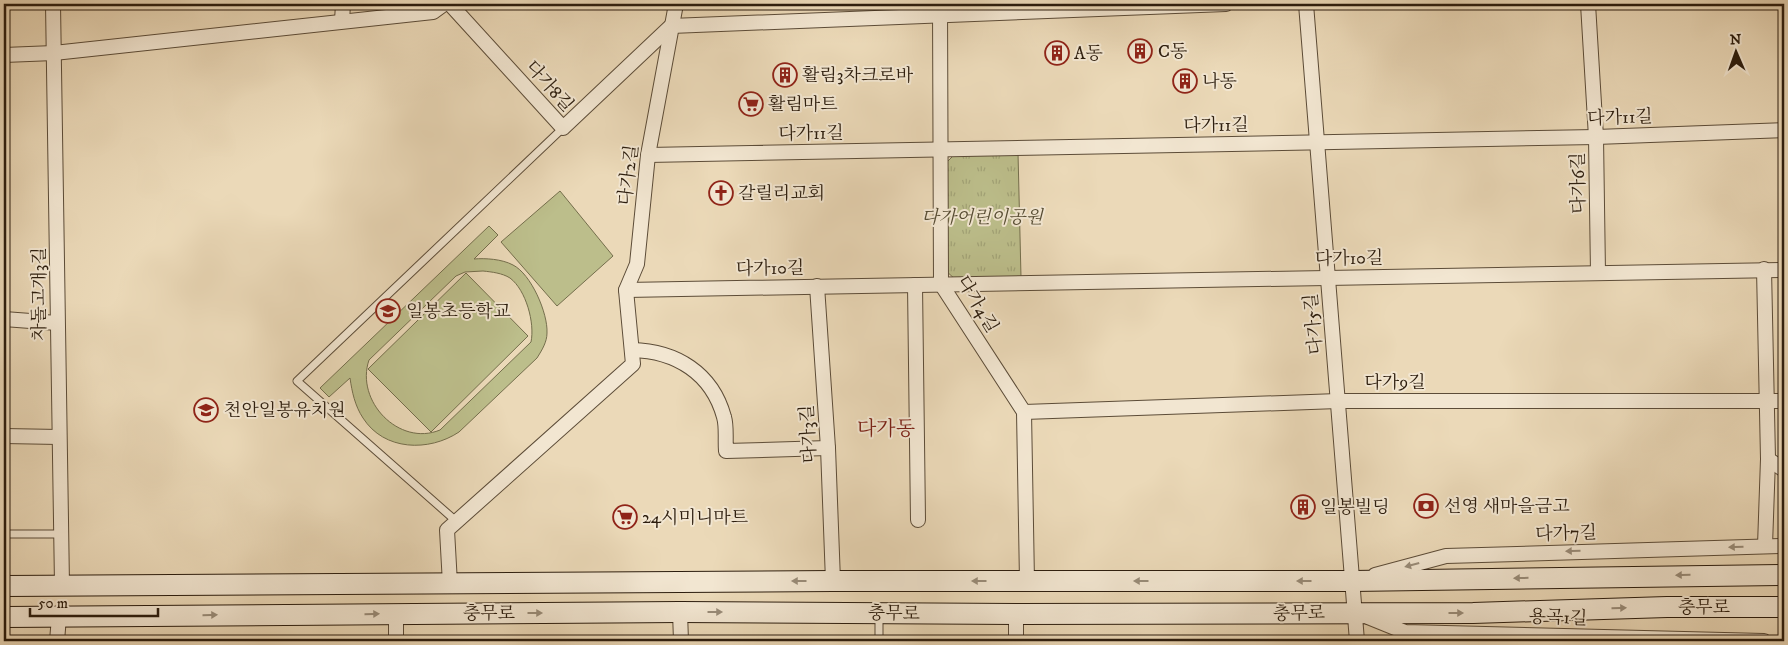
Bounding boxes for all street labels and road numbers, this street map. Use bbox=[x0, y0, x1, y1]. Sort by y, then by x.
street label: 다가8길 bbox=[521, 57, 578, 117]
street label: 다가11길 bbox=[1587, 106, 1653, 130]
street label: 다가11길 bbox=[1183, 114, 1249, 138]
street label: 다가11길 bbox=[778, 122, 844, 146]
street label: 다가2길 bbox=[614, 144, 644, 207]
street label: 다가6길 bbox=[1567, 152, 1591, 214]
street label: 차돌고개3길 bbox=[29, 247, 51, 341]
street label: 다가10길 bbox=[1315, 247, 1383, 271]
street label: 다가10길 bbox=[736, 257, 804, 281]
street label: 다가4길 bbox=[952, 272, 1003, 337]
street label: 다가5길 bbox=[1300, 293, 1328, 355]
street label: 다가9길 bbox=[1364, 372, 1426, 394]
street label: 다가3길 bbox=[796, 404, 822, 464]
street label: 다가7길 bbox=[1535, 522, 1597, 546]
street label: 충무로 bbox=[1678, 597, 1730, 619]
street label: 충무로 bbox=[463, 603, 515, 625]
street label: 충무로 bbox=[868, 603, 920, 625]
street label: 충무로 bbox=[1273, 603, 1325, 625]
street label: 용곡1길 bbox=[1528, 606, 1588, 630]

